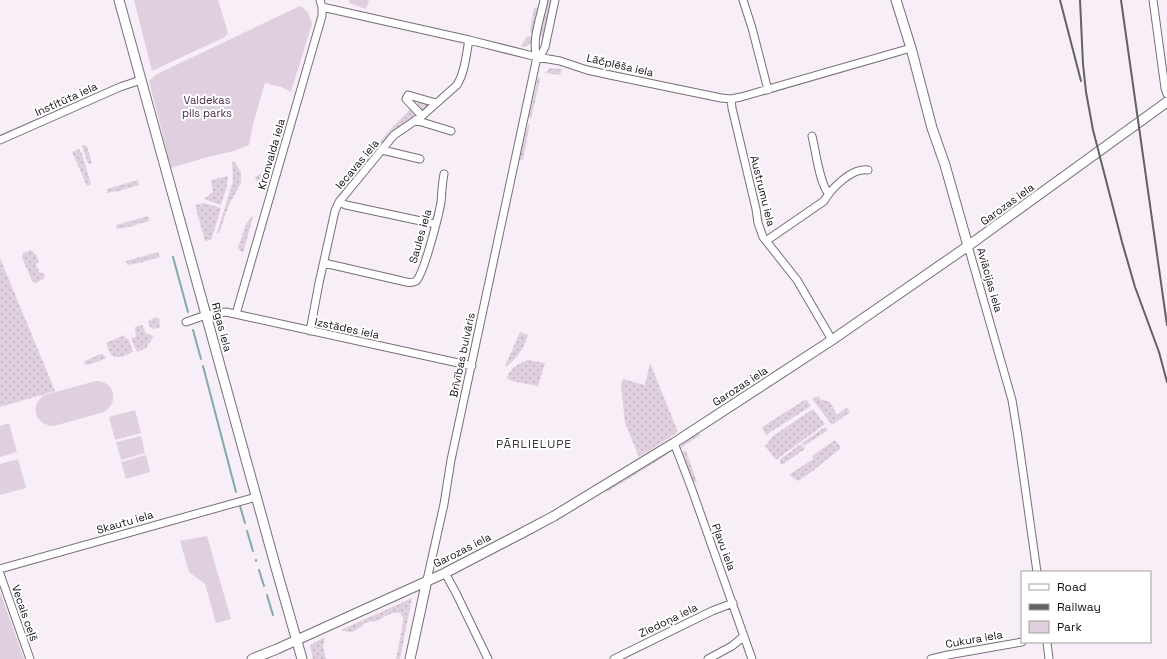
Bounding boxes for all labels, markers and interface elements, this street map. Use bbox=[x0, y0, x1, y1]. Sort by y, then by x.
street label: Lāčplēša iela bbox=[585, 51, 655, 80]
street label: Institūta iela bbox=[33, 79, 100, 119]
park label: Valdekas pils parks bbox=[182, 93, 232, 120]
street label: Kronvalda iela bbox=[254, 116, 288, 191]
street label: Iecavas iela bbox=[332, 136, 382, 192]
street label: Austrumu iela bbox=[747, 154, 779, 228]
street label: Garozas iela bbox=[977, 179, 1037, 228]
street label: Saules iela bbox=[406, 207, 435, 265]
street label: Aviācijas iela bbox=[974, 246, 1006, 315]
street label: Rīgas iela bbox=[209, 301, 235, 354]
street label: Brīvības bulvāris bbox=[446, 311, 478, 399]
street label: Izstādes iela bbox=[313, 314, 381, 342]
street label: Garozas iela bbox=[710, 363, 771, 409]
district label: PĀRLIELUPE bbox=[496, 436, 572, 452]
street label: Skautu iela bbox=[95, 507, 156, 537]
street label: Pļavu iela bbox=[709, 522, 739, 573]
street label: Garozas iela bbox=[431, 529, 494, 571]
legend bbox=[1021, 571, 1151, 643]
text: Road bbox=[1057, 579, 1086, 595]
street label: Vecais ceļš bbox=[9, 583, 41, 643]
street label: Ziedoņa iela bbox=[636, 599, 700, 640]
text: Railway bbox=[1057, 599, 1101, 615]
text: Park bbox=[1057, 619, 1082, 635]
street label: Cukura iela bbox=[944, 627, 1004, 651]

